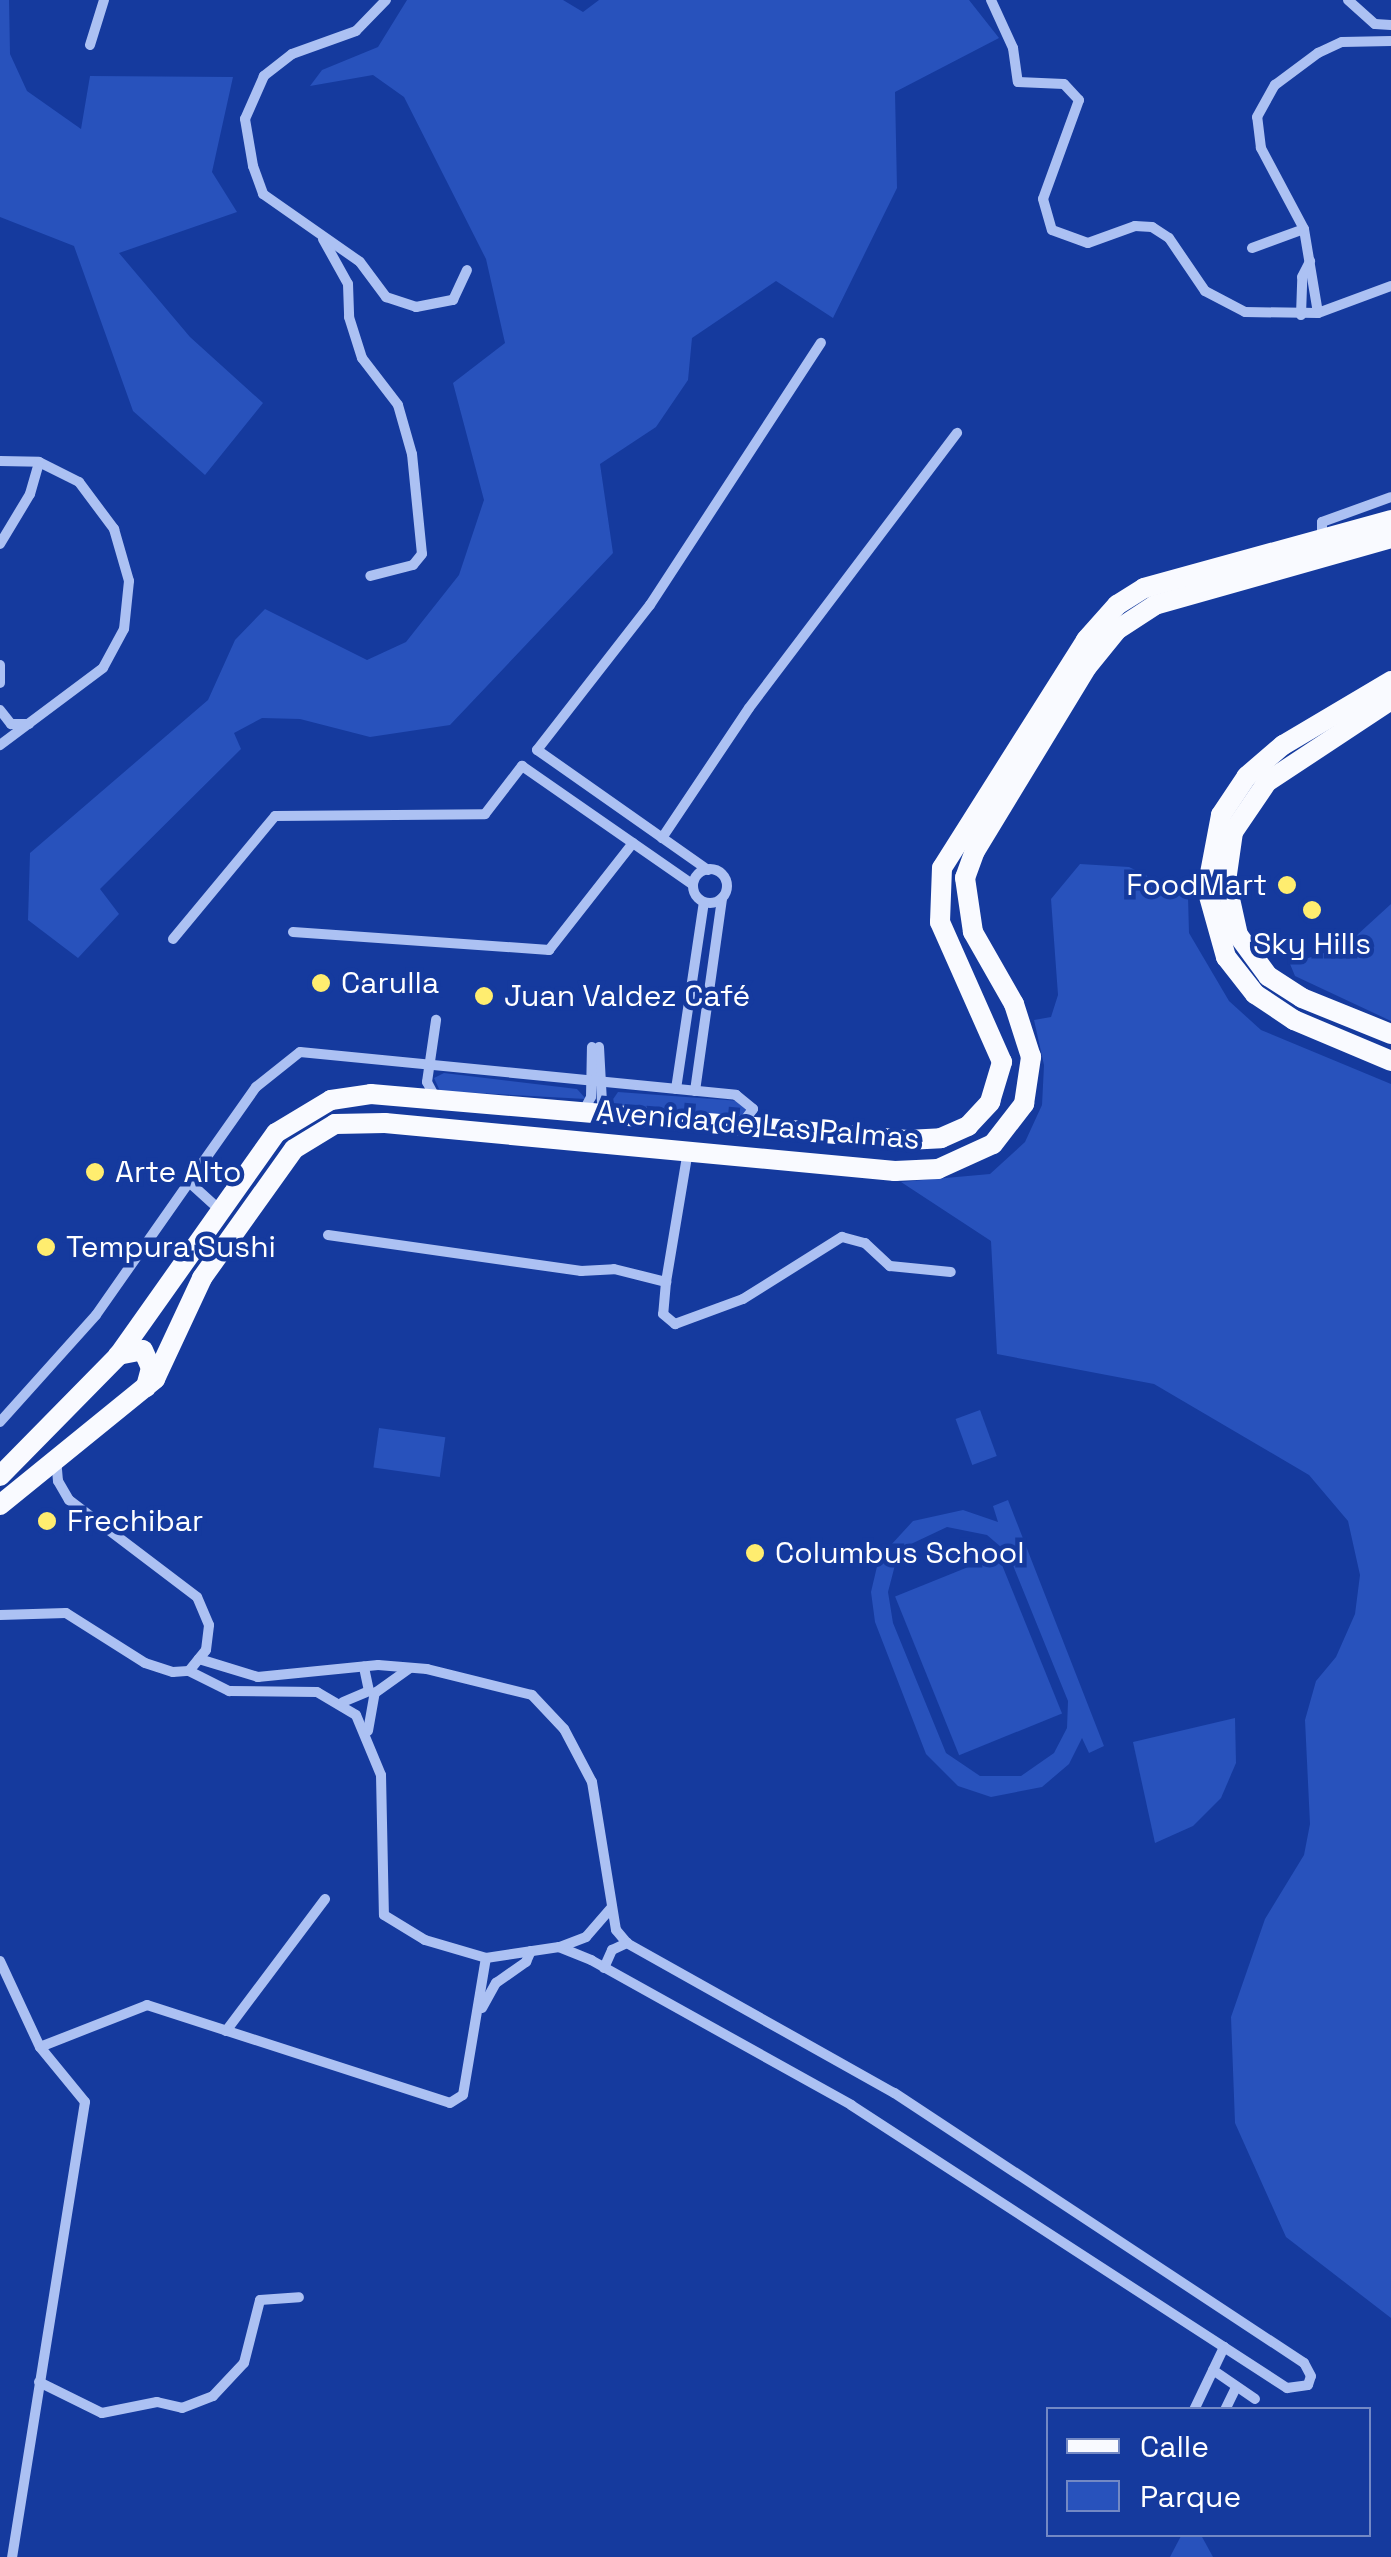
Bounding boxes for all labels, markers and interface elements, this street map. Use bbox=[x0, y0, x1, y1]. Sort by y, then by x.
place label: FoodMart bbox=[1126, 867, 1267, 903]
marker: FoodMart bbox=[1276, 874, 1298, 896]
marker: Sky Hills bbox=[1301, 899, 1323, 921]
place label: Sky Hills bbox=[1253, 926, 1371, 962]
place label: Carulla bbox=[341, 965, 439, 1001]
marker: Carulla bbox=[310, 972, 332, 994]
place label: Juan Valdez Café bbox=[504, 978, 751, 1014]
marker: Juan Valdez Café bbox=[473, 985, 495, 1007]
street label: Avenida de Las Palmas bbox=[595, 1093, 921, 1157]
place label: Arte Alto bbox=[115, 1154, 242, 1190]
marker: Arte Alto bbox=[84, 1161, 106, 1183]
place label: Tempura Sushi bbox=[66, 1229, 276, 1265]
marker: Tempura Sushi bbox=[35, 1236, 57, 1258]
place label: Frechibar bbox=[67, 1503, 203, 1539]
marker: Frechibar bbox=[36, 1510, 58, 1532]
place label: Columbus School bbox=[775, 1535, 1025, 1571]
marker: Columbus School bbox=[744, 1542, 766, 1564]
legend bbox=[1046, 2407, 1371, 2537]
text: Calle bbox=[1140, 2427, 1209, 2466]
text: Parque bbox=[1140, 2477, 1241, 2516]

